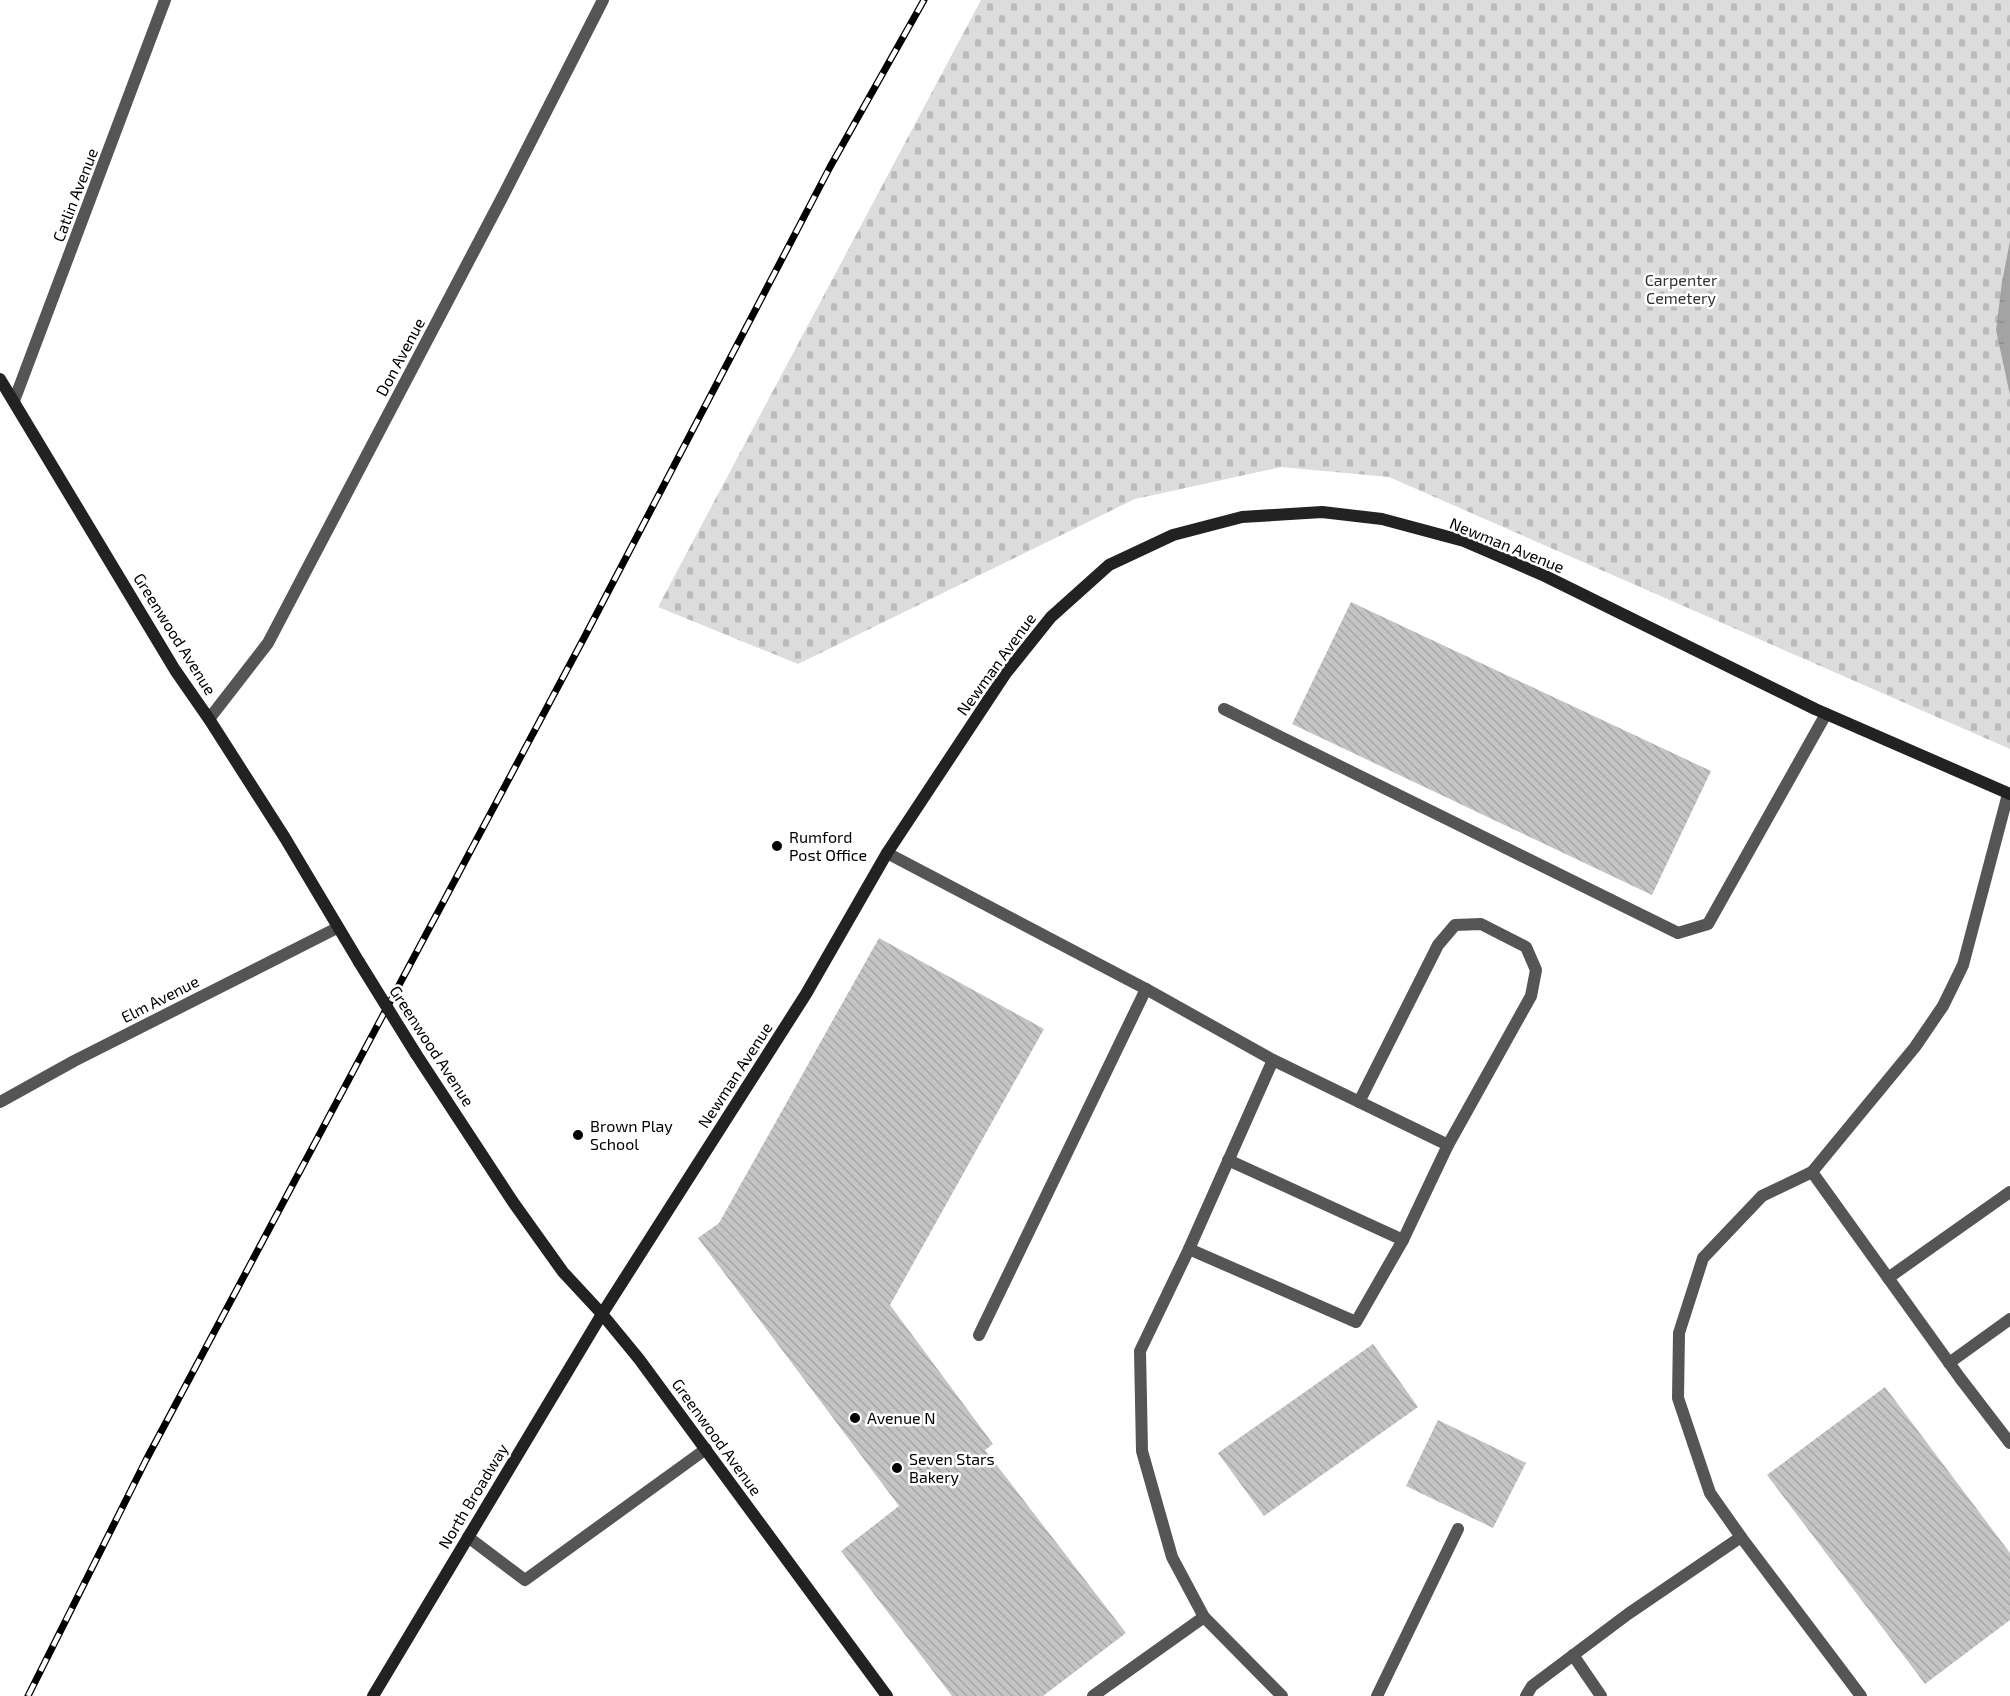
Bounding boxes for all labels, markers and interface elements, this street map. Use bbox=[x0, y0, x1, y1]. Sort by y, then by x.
street label: Catlin Avenue bbox=[48, 145, 101, 244]
park label: Carpenter Cemetery bbox=[1645, 270, 1718, 307]
street label: Don Avenue bbox=[371, 314, 428, 399]
street label: Newman Avenue bbox=[1447, 513, 1567, 576]
street label: Greenwood Avenue bbox=[130, 569, 221, 698]
street label: Newman Avenue bbox=[952, 609, 1039, 719]
place label: Rumford Post Office bbox=[789, 827, 867, 864]
marker: Rumford Post Office bbox=[770, 839, 784, 853]
street label: Elm Avenue bbox=[118, 971, 202, 1026]
street label: Greenwood Avenue bbox=[386, 982, 479, 1110]
street label: Newman Avenue bbox=[693, 1018, 776, 1131]
place label: Brown Play School bbox=[590, 1116, 673, 1153]
marker: Brown Play School bbox=[571, 1128, 585, 1142]
street label: Greenwood Avenue bbox=[669, 1374, 766, 1499]
place label: Avenue N bbox=[867, 1408, 935, 1427]
marker: Avenue N bbox=[848, 1411, 862, 1425]
street label: North Broadway bbox=[434, 1439, 512, 1552]
place label: Seven Stars Bakery bbox=[909, 1449, 995, 1486]
marker: Seven Stars Bakery bbox=[890, 1461, 904, 1475]

